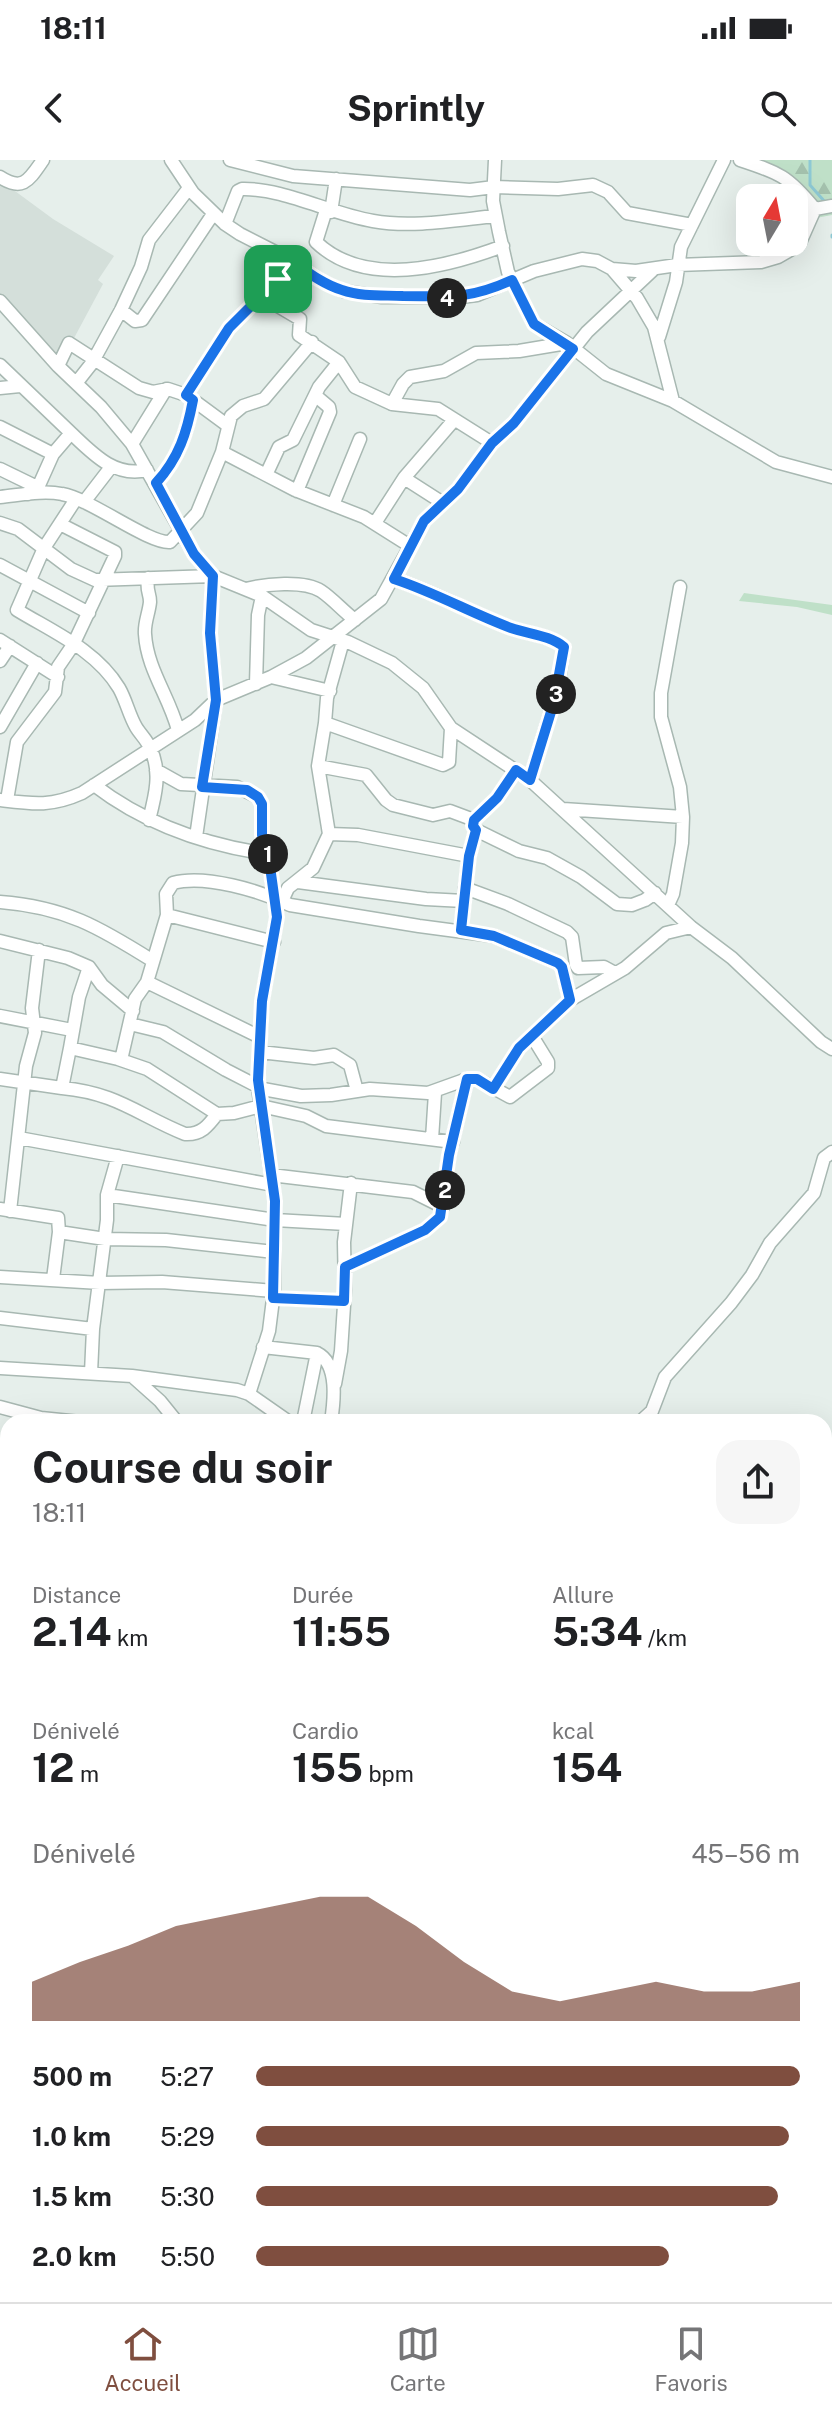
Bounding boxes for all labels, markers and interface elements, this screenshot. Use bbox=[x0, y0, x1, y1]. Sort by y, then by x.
text: 18:11 bbox=[40, 10, 107, 46]
icon: back bbox=[32, 86, 76, 130]
icon: search bbox=[756, 86, 800, 130]
text: Sprintly bbox=[347, 87, 485, 129]
north arrow bbox=[736, 184, 808, 256]
map controls bbox=[736, 184, 808, 256]
pin bbox=[244, 245, 312, 313]
icon: arrive bbox=[256, 257, 300, 301]
pin: 4 bbox=[427, 278, 467, 318]
text: 4 bbox=[440, 285, 454, 311]
pin: 3 bbox=[536, 674, 576, 714]
text: 3 bbox=[549, 681, 563, 707]
pin: 1 bbox=[248, 834, 288, 874]
text: 1 bbox=[263, 841, 273, 867]
pin: 2 bbox=[425, 1170, 465, 1210]
text: 2 bbox=[438, 1177, 452, 1203]
button: share bbox=[716, 1440, 800, 1524]
text: Course du soir bbox=[32, 1441, 333, 1493]
text: 18:11 bbox=[32, 1497, 86, 1528]
text: Distance bbox=[32, 1582, 121, 1608]
text: Durée bbox=[292, 1582, 354, 1608]
text: Allure bbox=[552, 1582, 614, 1608]
text: 2.14 bbox=[32, 1608, 112, 1655]
text: 11:55 bbox=[292, 1608, 391, 1655]
text: 5:34 bbox=[552, 1608, 642, 1655]
text: km bbox=[112, 1625, 148, 1651]
text: /km bbox=[642, 1625, 687, 1651]
text: Dénivelé bbox=[32, 1718, 120, 1744]
text: Cardio bbox=[292, 1718, 359, 1744]
text: kcal bbox=[552, 1718, 594, 1744]
text: 12 bbox=[32, 1744, 75, 1791]
text: 155 bbox=[292, 1744, 363, 1791]
text: 154 bbox=[552, 1744, 622, 1791]
text: m bbox=[75, 1761, 99, 1787]
text: bpm bbox=[363, 1761, 414, 1787]
text: Dénivelé bbox=[32, 1838, 136, 1869]
text: 45–56 m bbox=[691, 1838, 800, 1869]
text: 500 m bbox=[32, 2061, 112, 2092]
text: 5:27 bbox=[160, 2061, 214, 2092]
text: 1.0 km bbox=[32, 2121, 111, 2152]
text: 5:29 bbox=[160, 2121, 215, 2152]
text: 1.5 km bbox=[32, 2181, 112, 2212]
text: 5:30 bbox=[160, 2181, 215, 2212]
text: 2.0 km bbox=[32, 2241, 117, 2272]
text: 5:50 bbox=[160, 2241, 215, 2272]
tab: Accueil bbox=[104, 2322, 181, 2396]
tab: Carte bbox=[390, 2322, 446, 2396]
tab: Favoris bbox=[654, 2322, 728, 2396]

